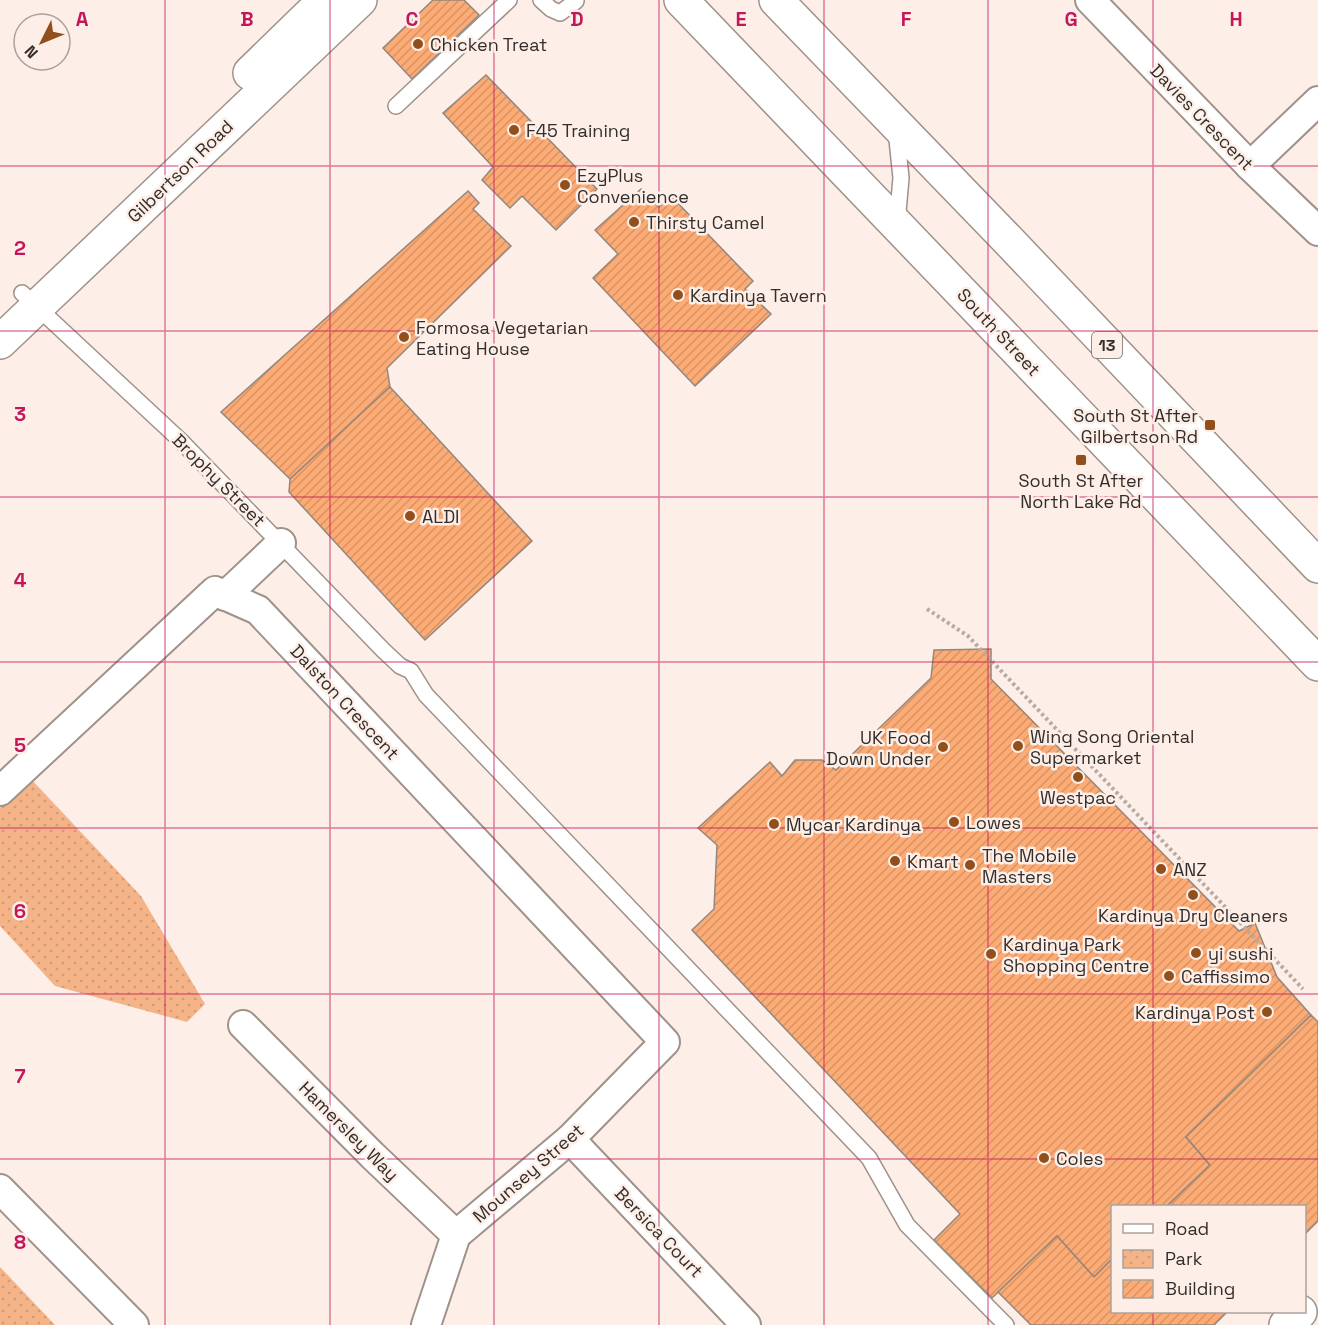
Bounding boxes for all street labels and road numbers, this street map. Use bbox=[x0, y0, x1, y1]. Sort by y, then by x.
street label: Davies Crescent bbox=[1145, 59, 1259, 175]
street label: Gilbertson Road bbox=[122, 115, 238, 227]
street label: South Street bbox=[952, 283, 1046, 381]
road number: 13 bbox=[1092, 332, 1122, 358]
street label: Brophy Street bbox=[168, 429, 270, 531]
street label: Dalston Crescent bbox=[286, 640, 404, 764]
street label: Hamersley Way bbox=[294, 1076, 404, 1186]
street label: Mounsey Street bbox=[468, 1119, 588, 1227]
street label: Bersica Court bbox=[610, 1182, 708, 1282]

